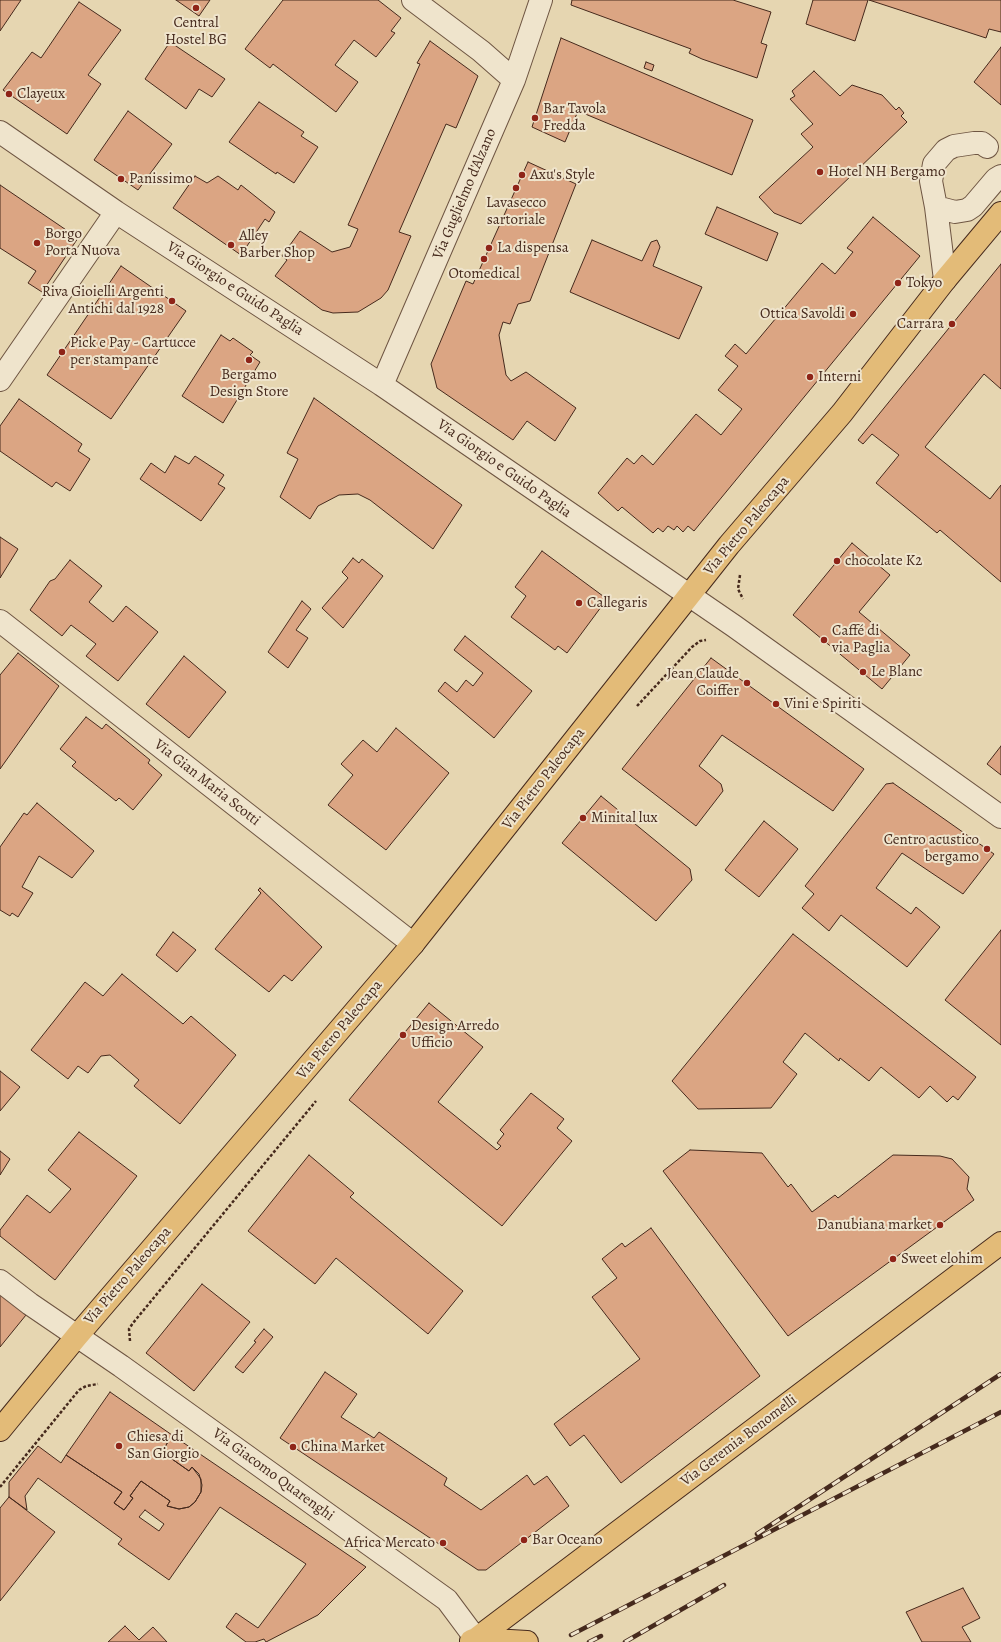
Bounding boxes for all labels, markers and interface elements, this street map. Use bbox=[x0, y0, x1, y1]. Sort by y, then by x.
marker: Central Hostel BG bbox=[191, 3, 201, 13]
place label: Central Hostel BG bbox=[165, 14, 227, 49]
place label: Clayeux bbox=[17, 85, 65, 103]
marker: Clayeux bbox=[4, 89, 14, 99]
place label: Bar Tavola Fredda bbox=[543, 100, 606, 135]
marker: Bar Tavola Fredda bbox=[530, 113, 540, 123]
street label: Via Guglielmo d'Alzano bbox=[429, 126, 501, 262]
place label: Hotel NH Bergamo bbox=[828, 163, 945, 181]
place label: Axu's Style bbox=[530, 166, 595, 184]
marker: Hotel NH Bergamo bbox=[815, 167, 825, 177]
place label: Panissimo bbox=[129, 170, 193, 188]
marker: Axu's Style bbox=[517, 170, 527, 180]
marker: Panissimo bbox=[116, 174, 126, 184]
marker: Lavasecco sartoriale bbox=[511, 183, 521, 193]
place label: Lavasecco sartoriale bbox=[486, 194, 546, 229]
place label: Borgo Porta Nuova bbox=[45, 225, 120, 260]
place label: Alley Barber Shop bbox=[239, 227, 315, 262]
marker: Borgo Porta Nuova bbox=[32, 238, 42, 248]
street label: Via Giorgio e Guido Paglia bbox=[163, 238, 307, 340]
place label: La dispensa bbox=[497, 239, 569, 257]
marker: Alley Barber Shop bbox=[226, 240, 236, 250]
marker: La dispensa bbox=[484, 243, 494, 253]
marker: Otomedical bbox=[479, 254, 489, 264]
place label: Otomedical bbox=[448, 265, 520, 283]
place label: Tokyo bbox=[906, 274, 942, 292]
marker: Tokyo bbox=[893, 278, 903, 288]
place label: Riva Gioielli Argenti Antichi dal 1928 bbox=[42, 283, 164, 318]
marker: Riva Gioielli Argenti Antichi dal 1928 bbox=[167, 296, 177, 306]
place label: Ottica Savoldi bbox=[760, 305, 845, 323]
marker: Ottica Savoldi bbox=[848, 309, 858, 319]
place label: Carrara bbox=[897, 315, 944, 333]
marker: Carrara bbox=[947, 319, 957, 329]
place label: Pick e Pay - Cartucce per stampante bbox=[70, 334, 196, 369]
marker: Pick e Pay - Cartucce per stampante bbox=[57, 347, 67, 357]
marker: Bergamo Design Store bbox=[244, 355, 254, 365]
place label: Bergamo Design Store bbox=[210, 366, 288, 401]
place label: Interni bbox=[818, 368, 861, 386]
marker: Interni bbox=[805, 372, 815, 382]
street label: Via Giorgio e Guido Paglia bbox=[433, 416, 575, 522]
street label: Via Pietro Paleocapa bbox=[700, 473, 794, 579]
place label: chocolate K2 bbox=[845, 552, 922, 570]
marker: chocolate K2 bbox=[832, 556, 842, 566]
place label: Callegaris bbox=[587, 594, 648, 612]
marker: Callegaris bbox=[574, 598, 584, 608]
place label: Caffé di via Paglia bbox=[832, 622, 890, 657]
marker: Caffé di via Paglia bbox=[819, 635, 829, 645]
place label: Le Blanc bbox=[871, 663, 922, 681]
place label: Jean Claude Coiffer bbox=[667, 665, 739, 700]
marker: Le Blanc bbox=[858, 667, 868, 677]
marker: Jean Claude Coiffer bbox=[742, 678, 752, 688]
place label: Vini e Spiriti bbox=[784, 695, 861, 713]
marker: Vini e Spiriti bbox=[771, 699, 781, 709]
street label: Via Pietro Paleocapa bbox=[499, 725, 589, 833]
street label: Via Gian Maria Scotti bbox=[150, 736, 264, 830]
place label: Minital lux bbox=[591, 809, 658, 827]
marker: Minital lux bbox=[578, 813, 588, 823]
place label: Centro acustico bergamo bbox=[884, 831, 979, 866]
marker: Centro acustico bergamo bbox=[982, 844, 992, 854]
street label: Via Pietro Paleocapa bbox=[293, 977, 387, 1083]
place label: Design Arredo Ufficio bbox=[411, 1017, 499, 1052]
marker: Design Arredo Ufficio bbox=[398, 1030, 408, 1040]
place label: Danubiana market bbox=[817, 1216, 932, 1234]
marker: Danubiana market bbox=[935, 1220, 945, 1230]
street label: Via Pietro Paleocapa bbox=[81, 1223, 175, 1329]
place label: Sweet elohim bbox=[901, 1250, 983, 1268]
marker: Sweet elohim bbox=[888, 1254, 898, 1264]
street label: Via Geremia Bonomelli bbox=[677, 1391, 801, 1491]
street label: Via Giacomo Quarenghi bbox=[209, 1425, 337, 1525]
place label: Chiesa di San Giorgio bbox=[127, 1428, 199, 1463]
place label: China Market bbox=[301, 1438, 385, 1456]
marker: Chiesa di San Giorgio bbox=[114, 1441, 124, 1451]
marker: China Market bbox=[288, 1442, 298, 1452]
place label: Bar Oceano bbox=[532, 1531, 603, 1549]
place label: Africa Mercato bbox=[345, 1534, 435, 1552]
marker: Bar Oceano bbox=[519, 1535, 529, 1545]
marker: Africa Mercato bbox=[438, 1538, 448, 1548]

